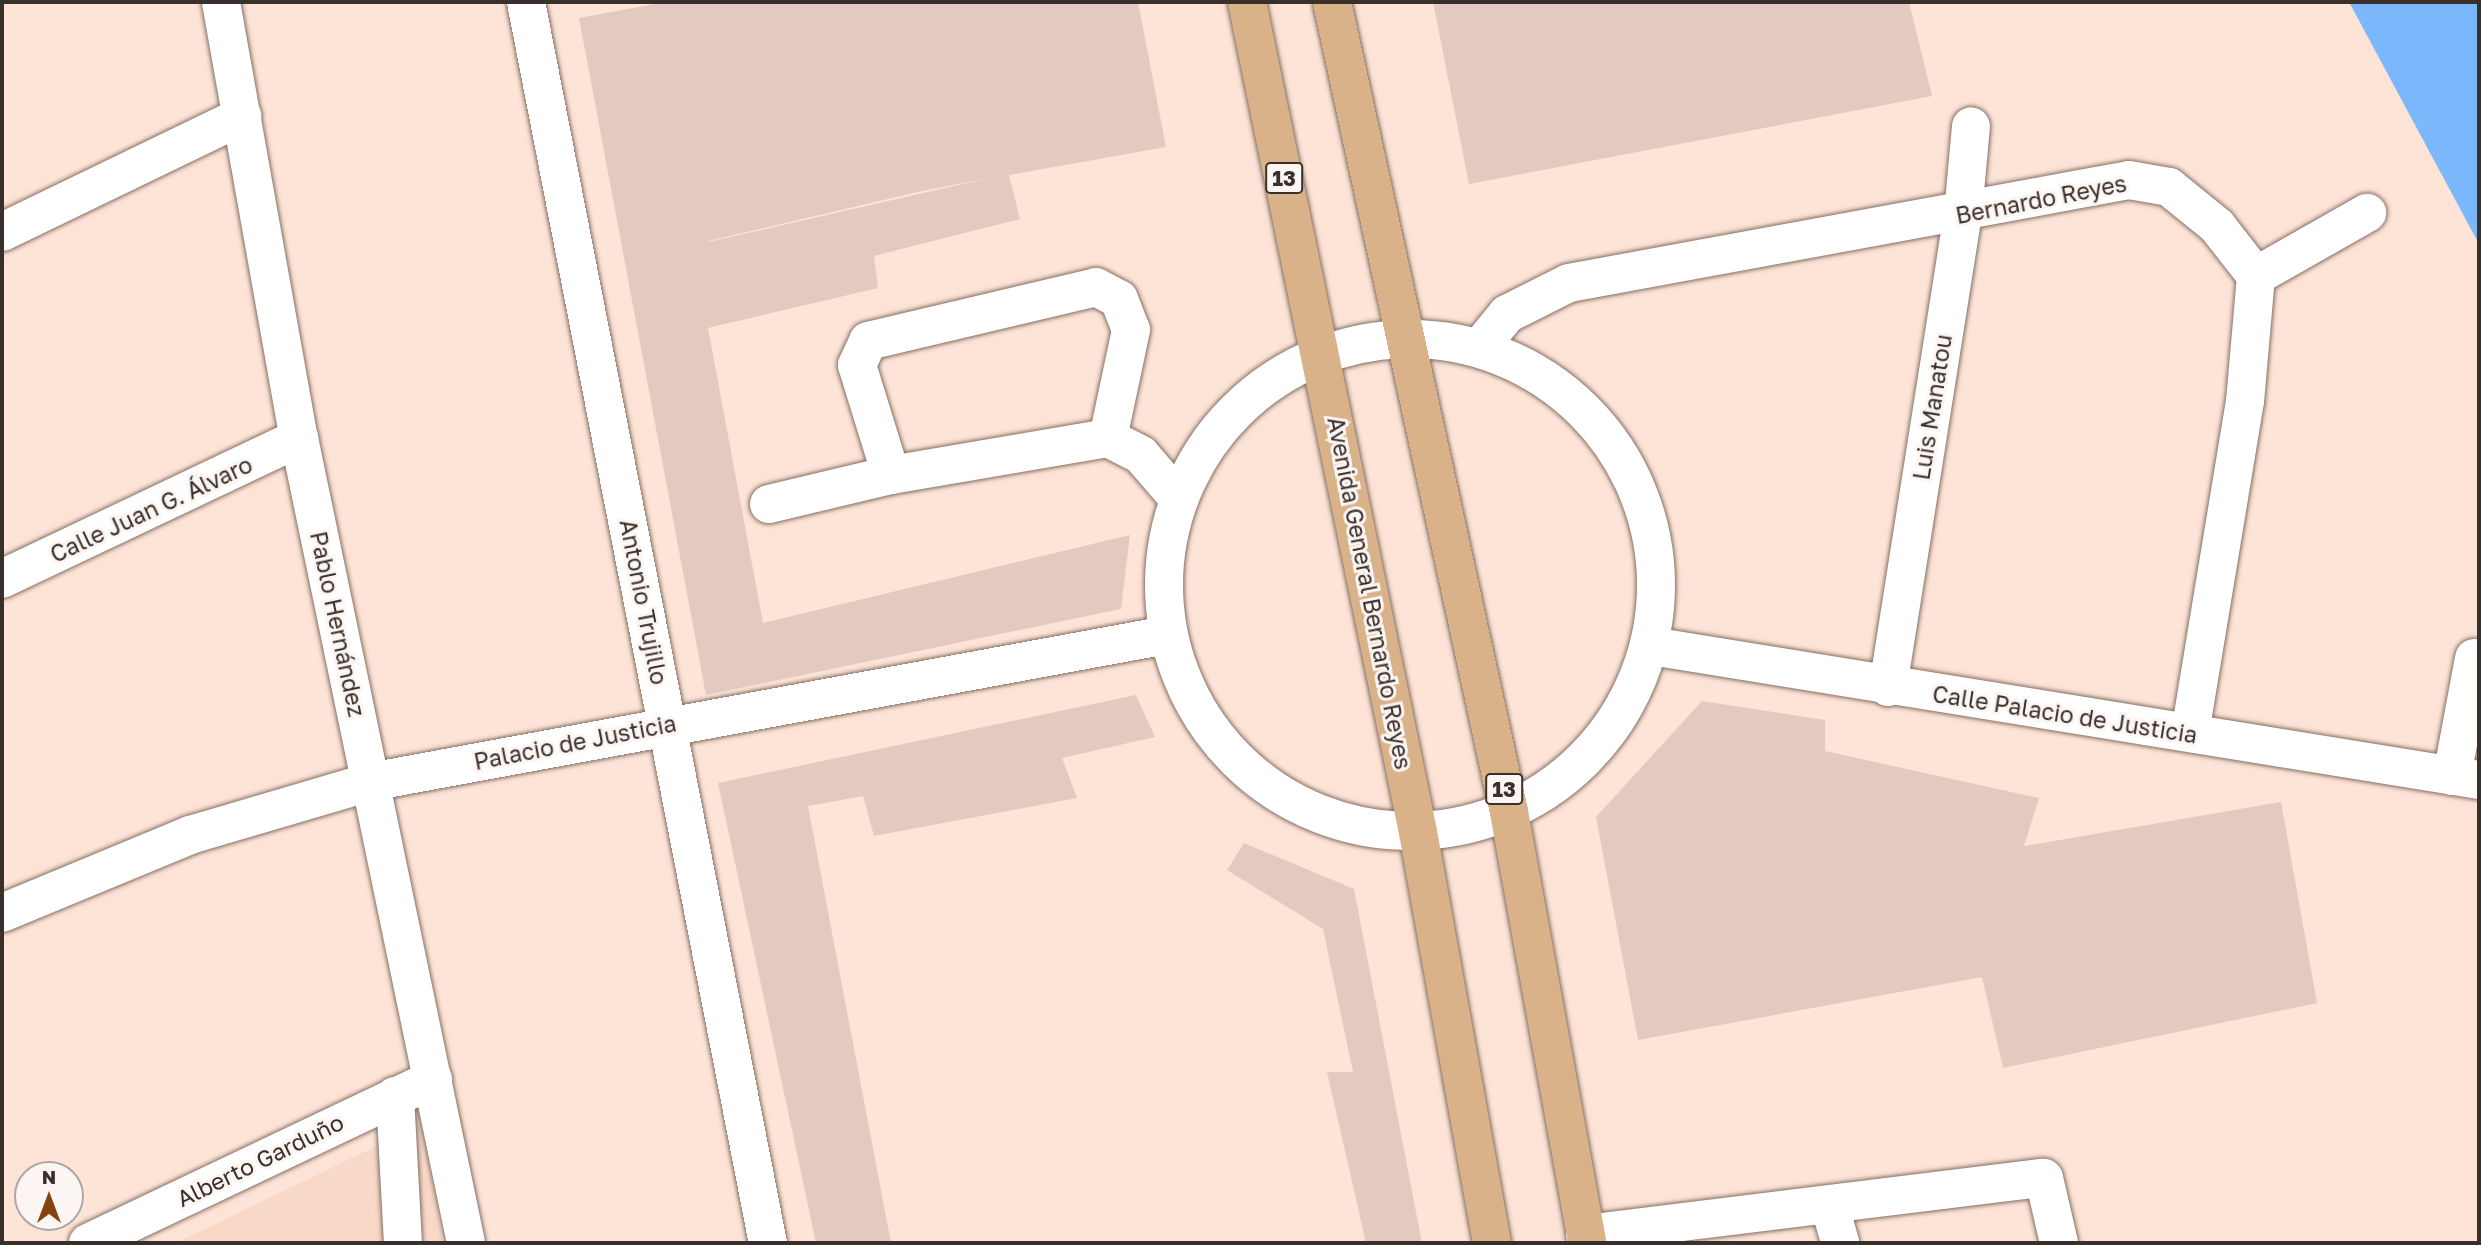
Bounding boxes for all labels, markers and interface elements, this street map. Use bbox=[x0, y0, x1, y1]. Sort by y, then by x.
road number: 13 bbox=[1265, 160, 1303, 196]
street label: Bernardo Reyes bbox=[1953, 169, 2129, 229]
street label: Luis Manatou bbox=[1907, 332, 1957, 482]
street label: Avenida General Bernardo Reyes bbox=[1322, 414, 1418, 772]
street label: Calle Juan G. Álvaro bbox=[46, 450, 256, 568]
street label: Antonio Trujillo bbox=[614, 517, 674, 687]
street label: Pablo Hernández bbox=[305, 529, 371, 719]
street label: Calle Palacio de Justicia bbox=[1931, 679, 2199, 749]
street label: Palacio de Justicia bbox=[471, 709, 679, 775]
road number: 13 bbox=[1485, 772, 1523, 806]
street label: Alberto Garduño bbox=[172, 1108, 348, 1212]
north arrow bbox=[14, 1161, 84, 1231]
text: N bbox=[42, 1165, 56, 1188]

